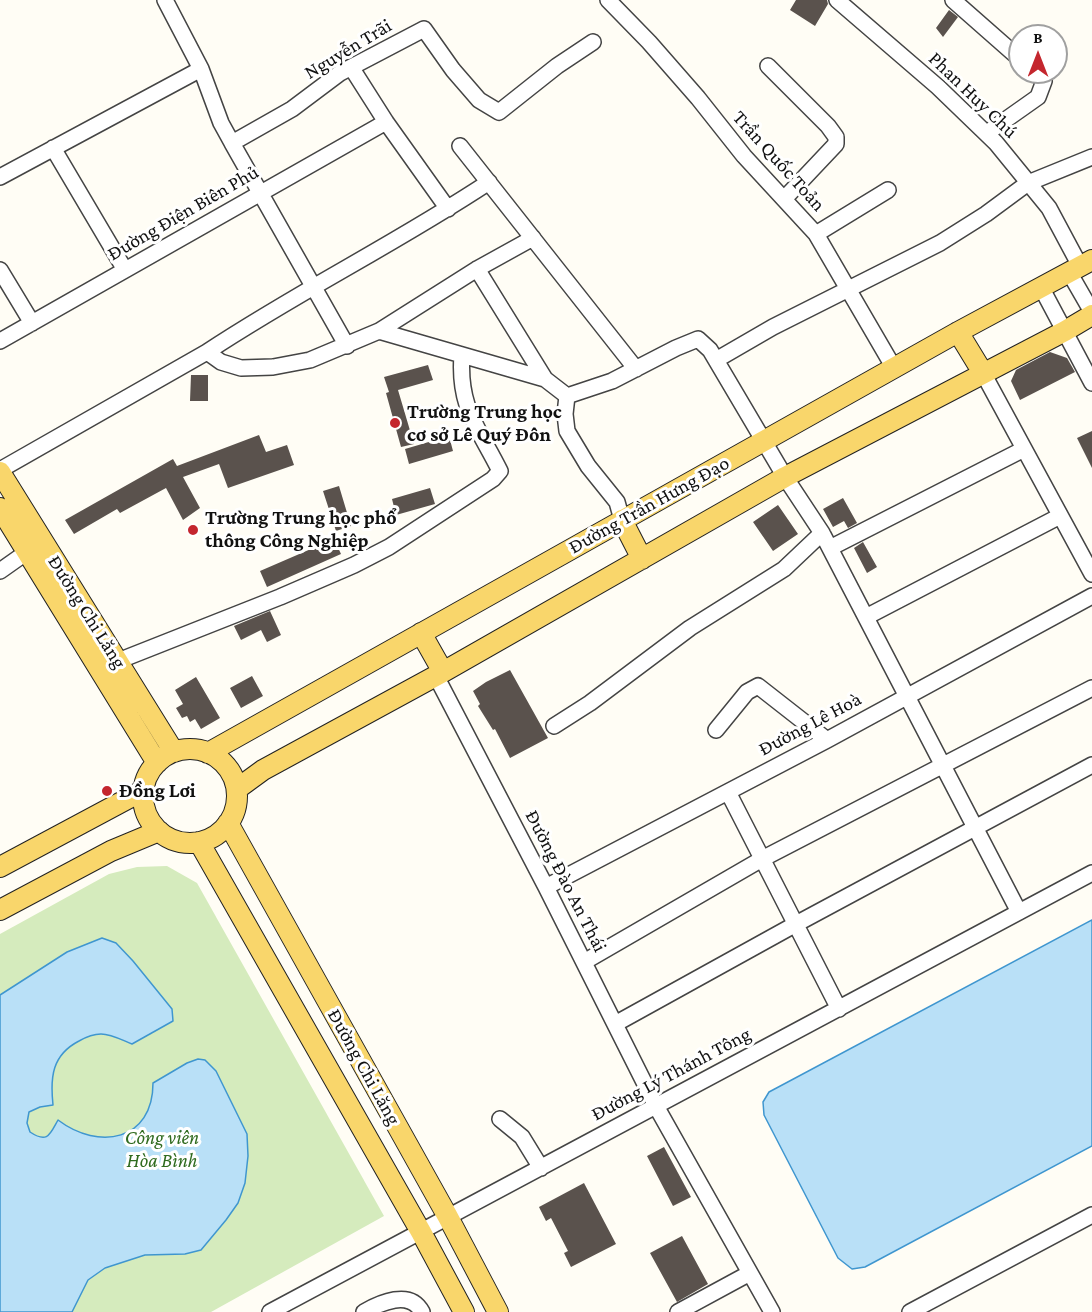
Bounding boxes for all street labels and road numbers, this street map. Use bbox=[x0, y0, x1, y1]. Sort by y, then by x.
street label: Nguyễn Trãi bbox=[300, 14, 396, 84]
street label: Phan Huy Chú bbox=[924, 47, 1022, 143]
street label: Trần Quốc Toản bbox=[727, 106, 831, 216]
street label: Đường Điện Biên Phủ bbox=[103, 160, 263, 266]
street label: Đường Trần Hưng Đạo bbox=[565, 451, 733, 559]
street label: Đường Chi Lăng bbox=[43, 551, 131, 673]
street label: Đường Lê Hoà bbox=[755, 687, 865, 761]
street label: Đường Đào An Thái bbox=[520, 806, 612, 956]
street label: Đường Chi Lăng bbox=[322, 1005, 406, 1129]
street label: Đường Lý Thánh Tông bbox=[587, 1022, 755, 1126]

